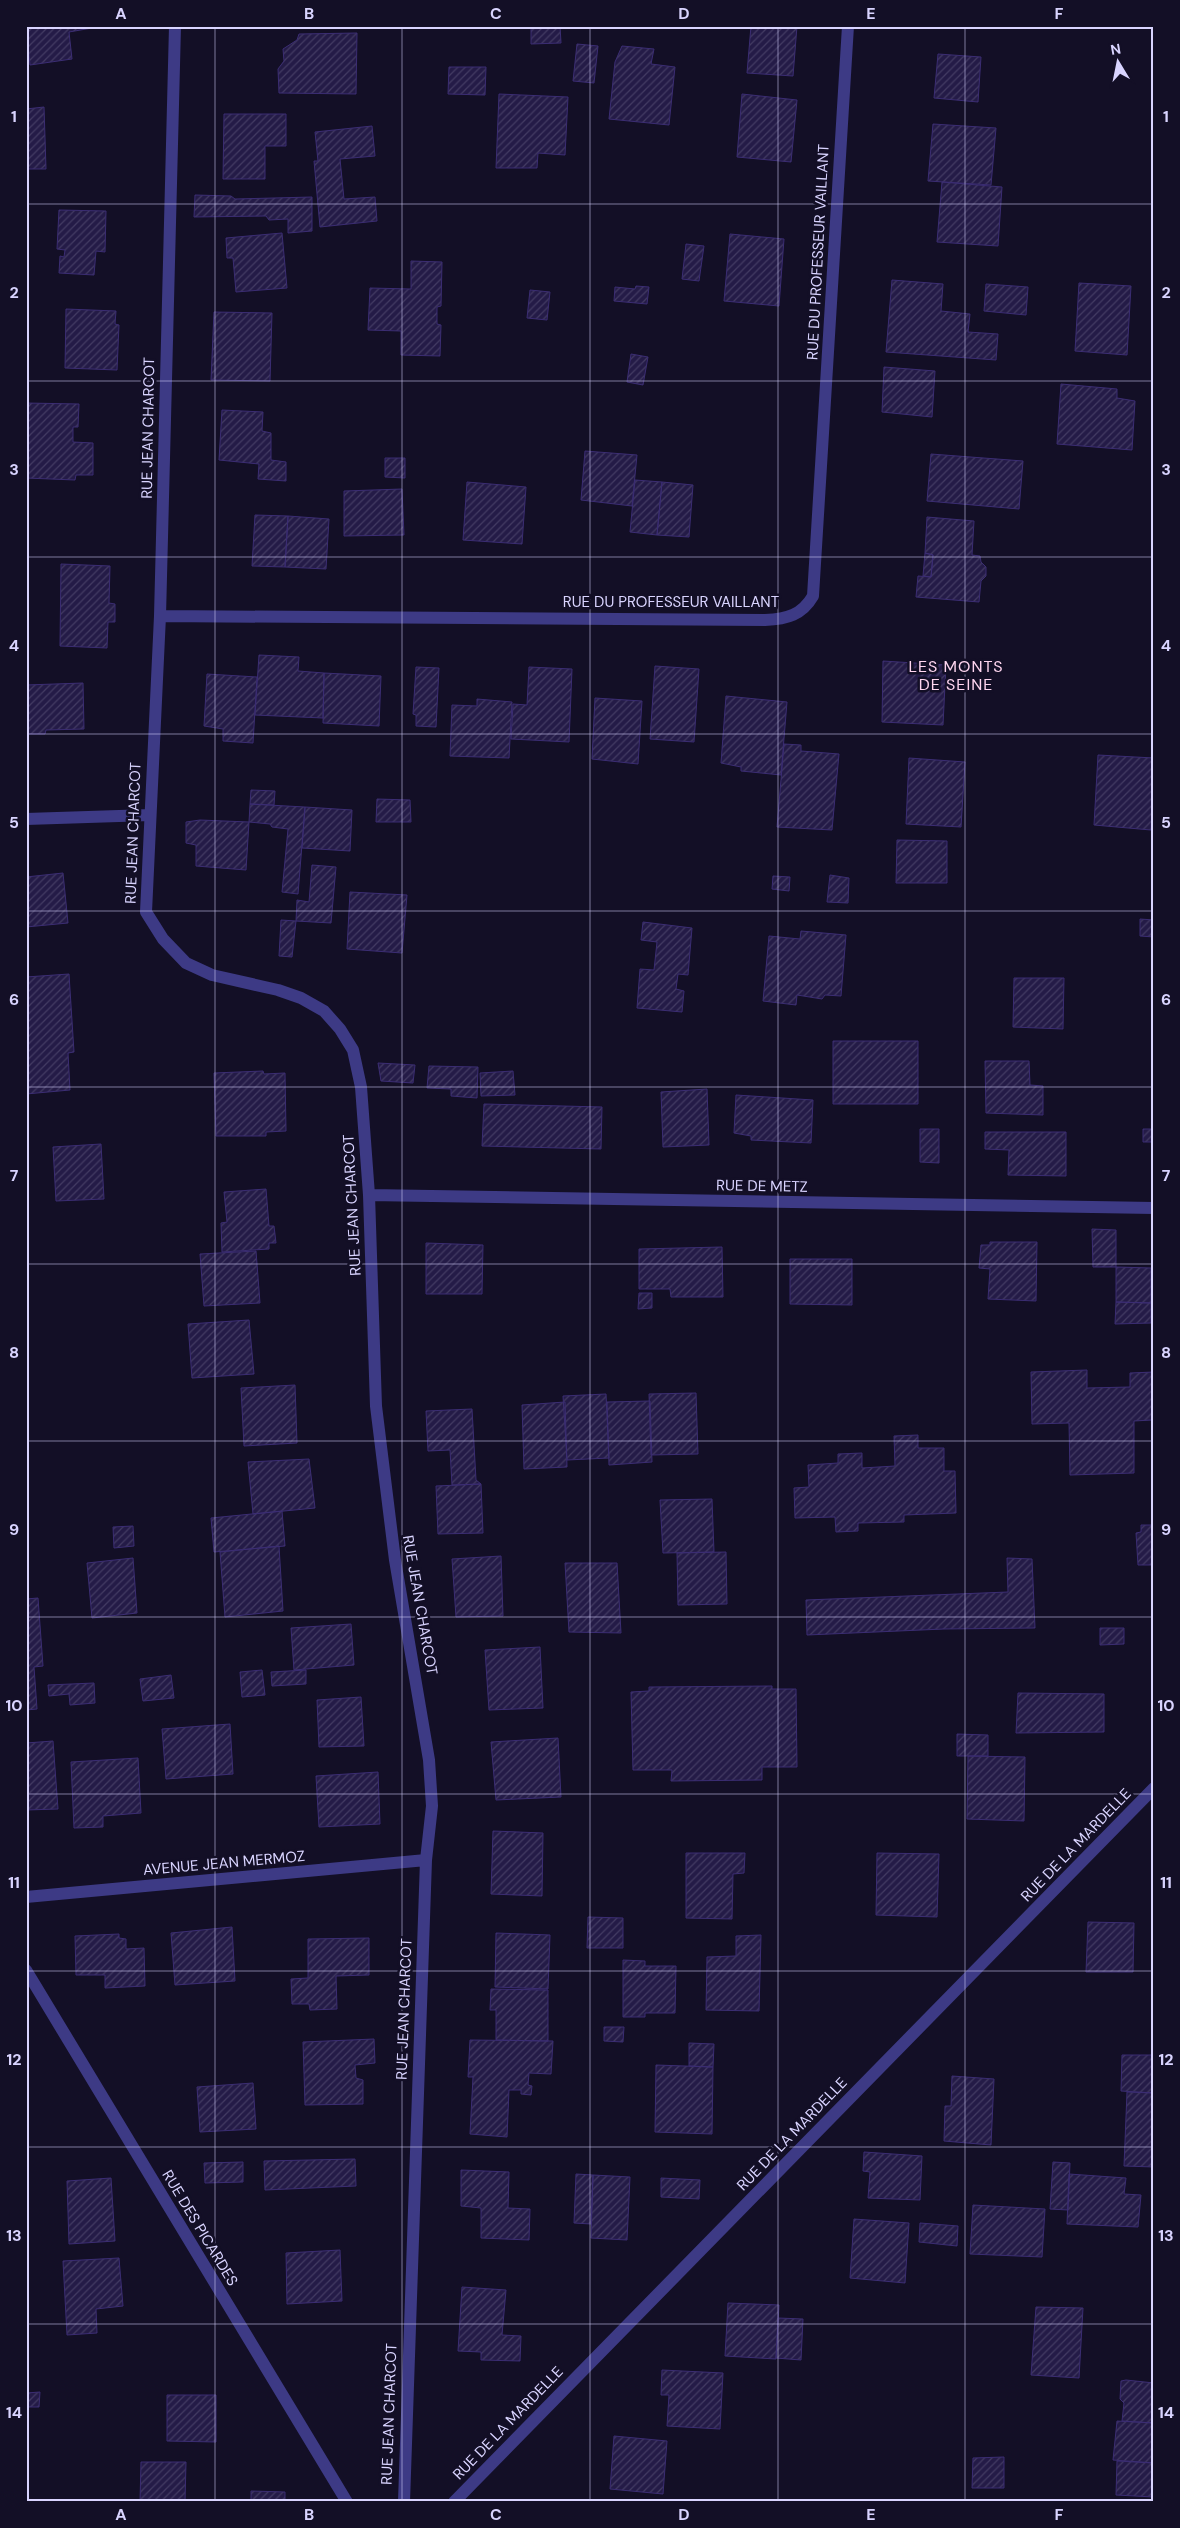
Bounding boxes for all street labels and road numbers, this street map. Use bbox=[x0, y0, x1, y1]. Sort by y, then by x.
street label: RUE DU PROFESSEUR VAILLANT bbox=[802, 143, 834, 361]
street label: RUE JEAN CHARCOT bbox=[137, 357, 159, 499]
street label: RUE DU PROFESSEUR VAILLANT bbox=[563, 592, 779, 612]
street label: RUE JEAN CHARCOT bbox=[121, 762, 145, 904]
street label: RUE JEAN CHARCOT bbox=[338, 1134, 366, 1276]
street label: RUE DE METZ bbox=[716, 1175, 808, 1197]
street label: RUE JEAN CHARCOT bbox=[398, 1534, 442, 1676]
street label: RUE DE LA MARDELLE bbox=[1017, 1784, 1135, 1906]
street label: AVENUE JEAN MERMOZ bbox=[142, 1846, 306, 1880]
street label: RUE JEAN CHARCOT bbox=[392, 1938, 416, 2080]
street label: RUE DE LA MARDELLE bbox=[733, 2073, 851, 2195]
street label: RUE DES PICARDES bbox=[157, 2166, 243, 2290]
street label: RUE JEAN CHARCOT bbox=[377, 2343, 401, 2485]
street label: RUE DE LA MARDELLE bbox=[449, 2362, 567, 2484]

